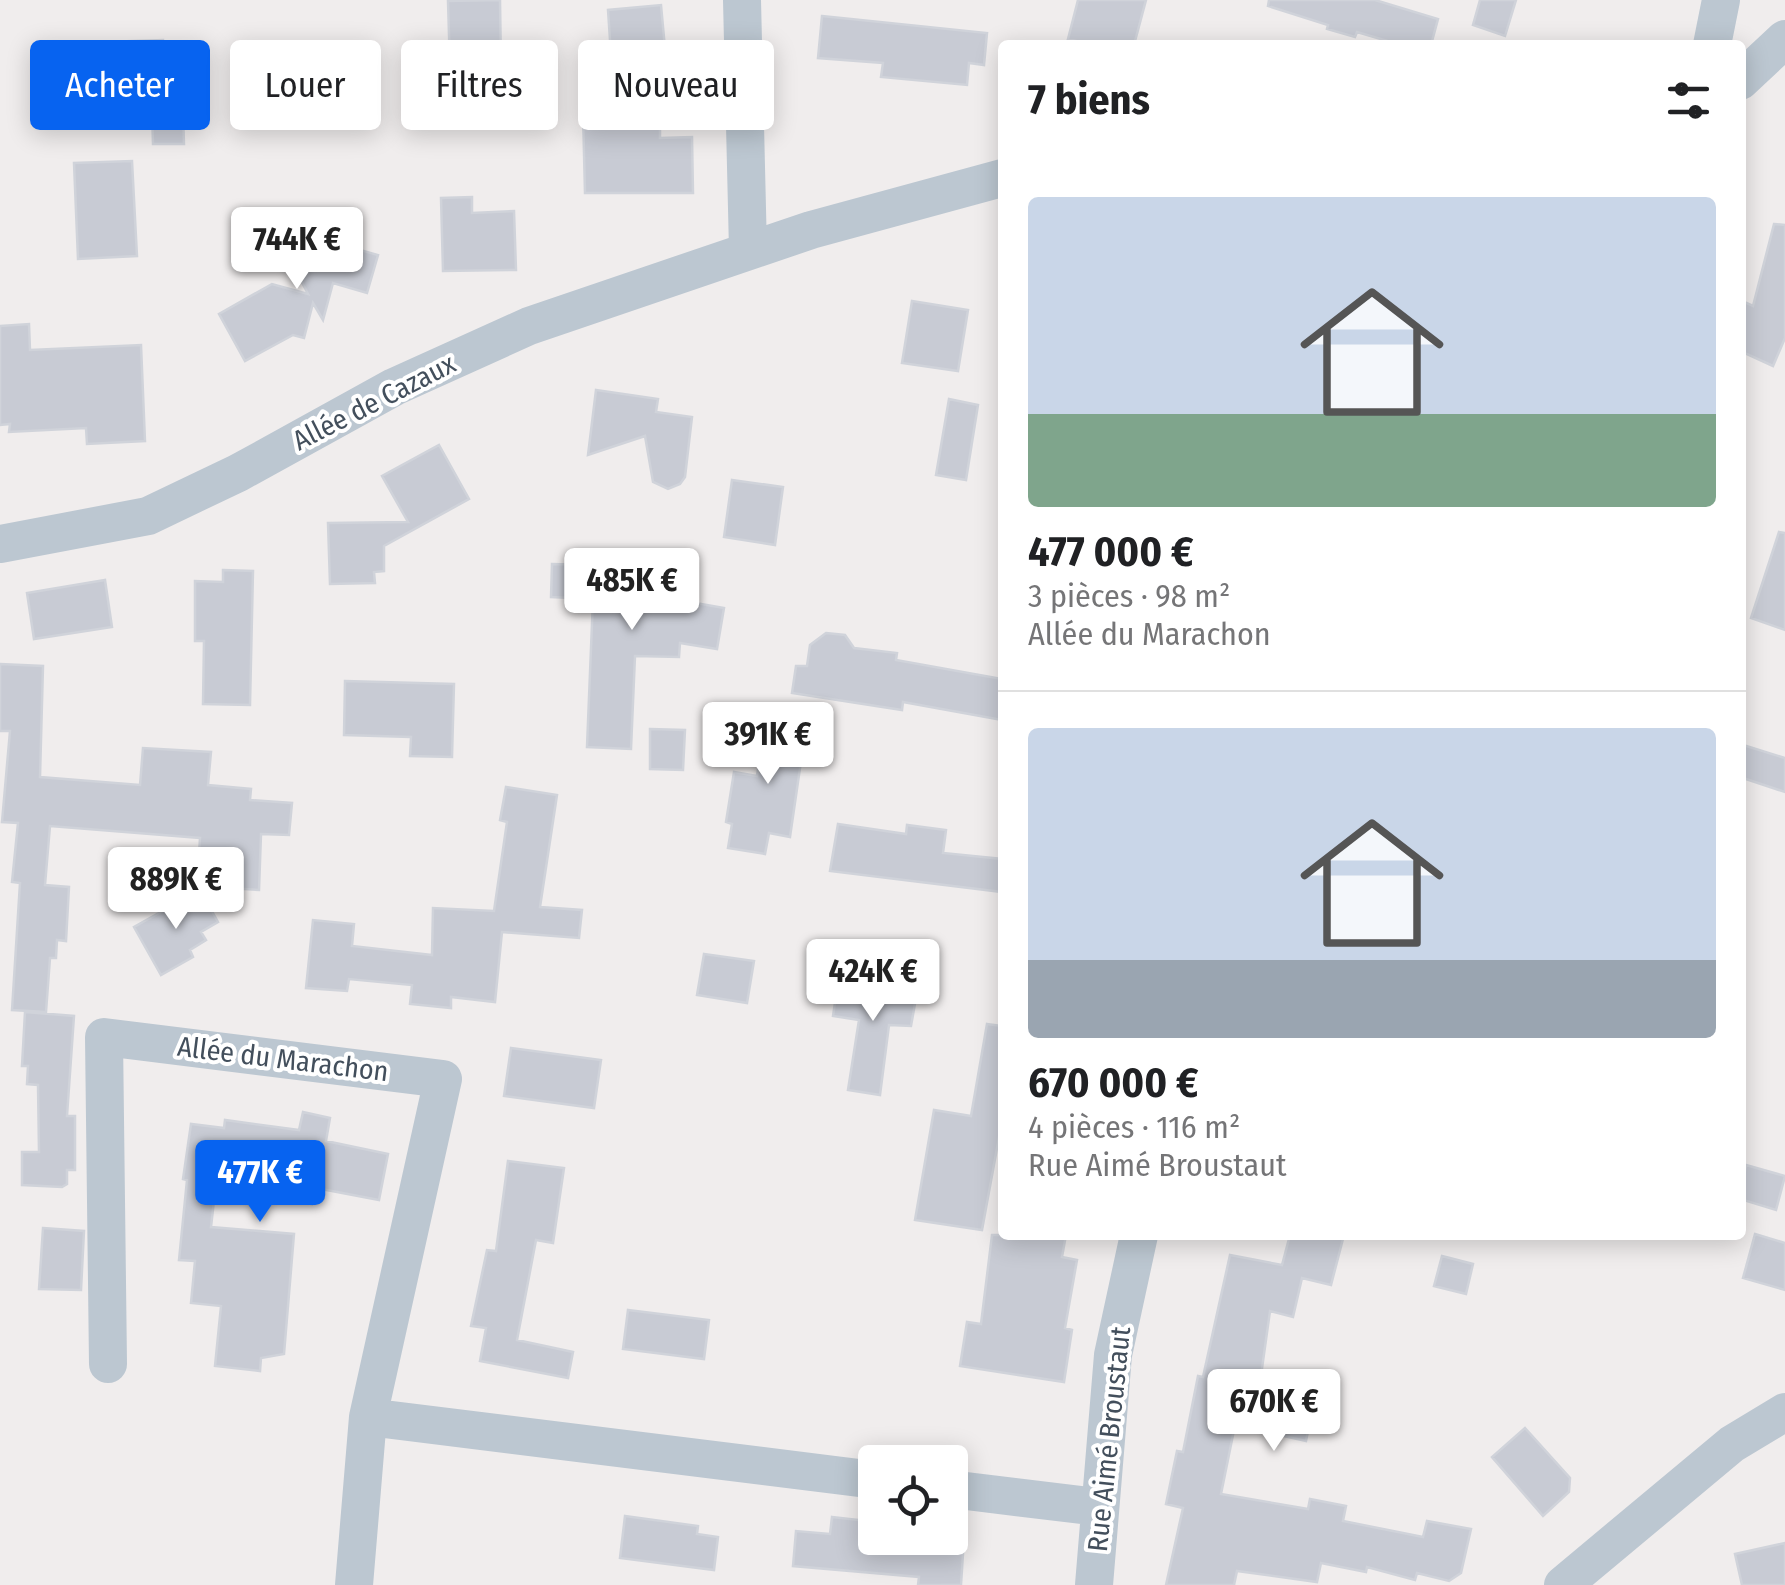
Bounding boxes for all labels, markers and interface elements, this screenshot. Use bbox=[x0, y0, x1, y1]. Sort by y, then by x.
chip: Acheter bbox=[30, 40, 210, 130]
chip: Louer bbox=[230, 40, 381, 130]
chip: Filtres bbox=[401, 40, 558, 130]
chip: Nouveau bbox=[578, 40, 774, 130]
icon: filters bbox=[1661, 73, 1716, 128]
text: 7 biens bbox=[1028, 75, 1150, 125]
pin: 744K € bbox=[216, 207, 378, 292]
text: 744K € bbox=[253, 220, 341, 258]
icon: home bbox=[1282, 262, 1462, 442]
street label: Allée de Cazaux bbox=[287, 347, 461, 457]
text: 477 000 € bbox=[1028, 527, 1193, 577]
pin: 485K € bbox=[551, 548, 713, 633]
text: 485K € bbox=[586, 561, 678, 599]
text: 3 pièces · 98 m² bbox=[1028, 577, 1230, 615]
text: Allée du Marachon bbox=[1028, 615, 1271, 653]
pin: 391K € bbox=[687, 702, 849, 787]
text: 391K € bbox=[725, 715, 811, 753]
icon: home bbox=[1282, 793, 1462, 973]
pin: 889K € bbox=[95, 847, 257, 932]
text: 889K € bbox=[130, 860, 222, 898]
pin: 424K € bbox=[792, 939, 954, 1024]
text: 424K € bbox=[828, 952, 918, 990]
street label: Allée du Marachon bbox=[176, 1030, 390, 1088]
text: 670 000 € bbox=[1028, 1058, 1198, 1108]
text: 4 pièces · 116 m² bbox=[1028, 1108, 1240, 1146]
pin: 477K € bbox=[179, 1140, 341, 1225]
text: Rue Aimé Broustaut bbox=[1028, 1146, 1286, 1184]
text: 477K € bbox=[217, 1153, 303, 1191]
street label: Rue Aimé Broustaut bbox=[1081, 1324, 1137, 1553]
pin: 670K € bbox=[1193, 1369, 1355, 1454]
text: 670K € bbox=[1229, 1382, 1319, 1420]
map controls bbox=[858, 1445, 968, 1555]
button: locate bbox=[858, 1445, 968, 1555]

